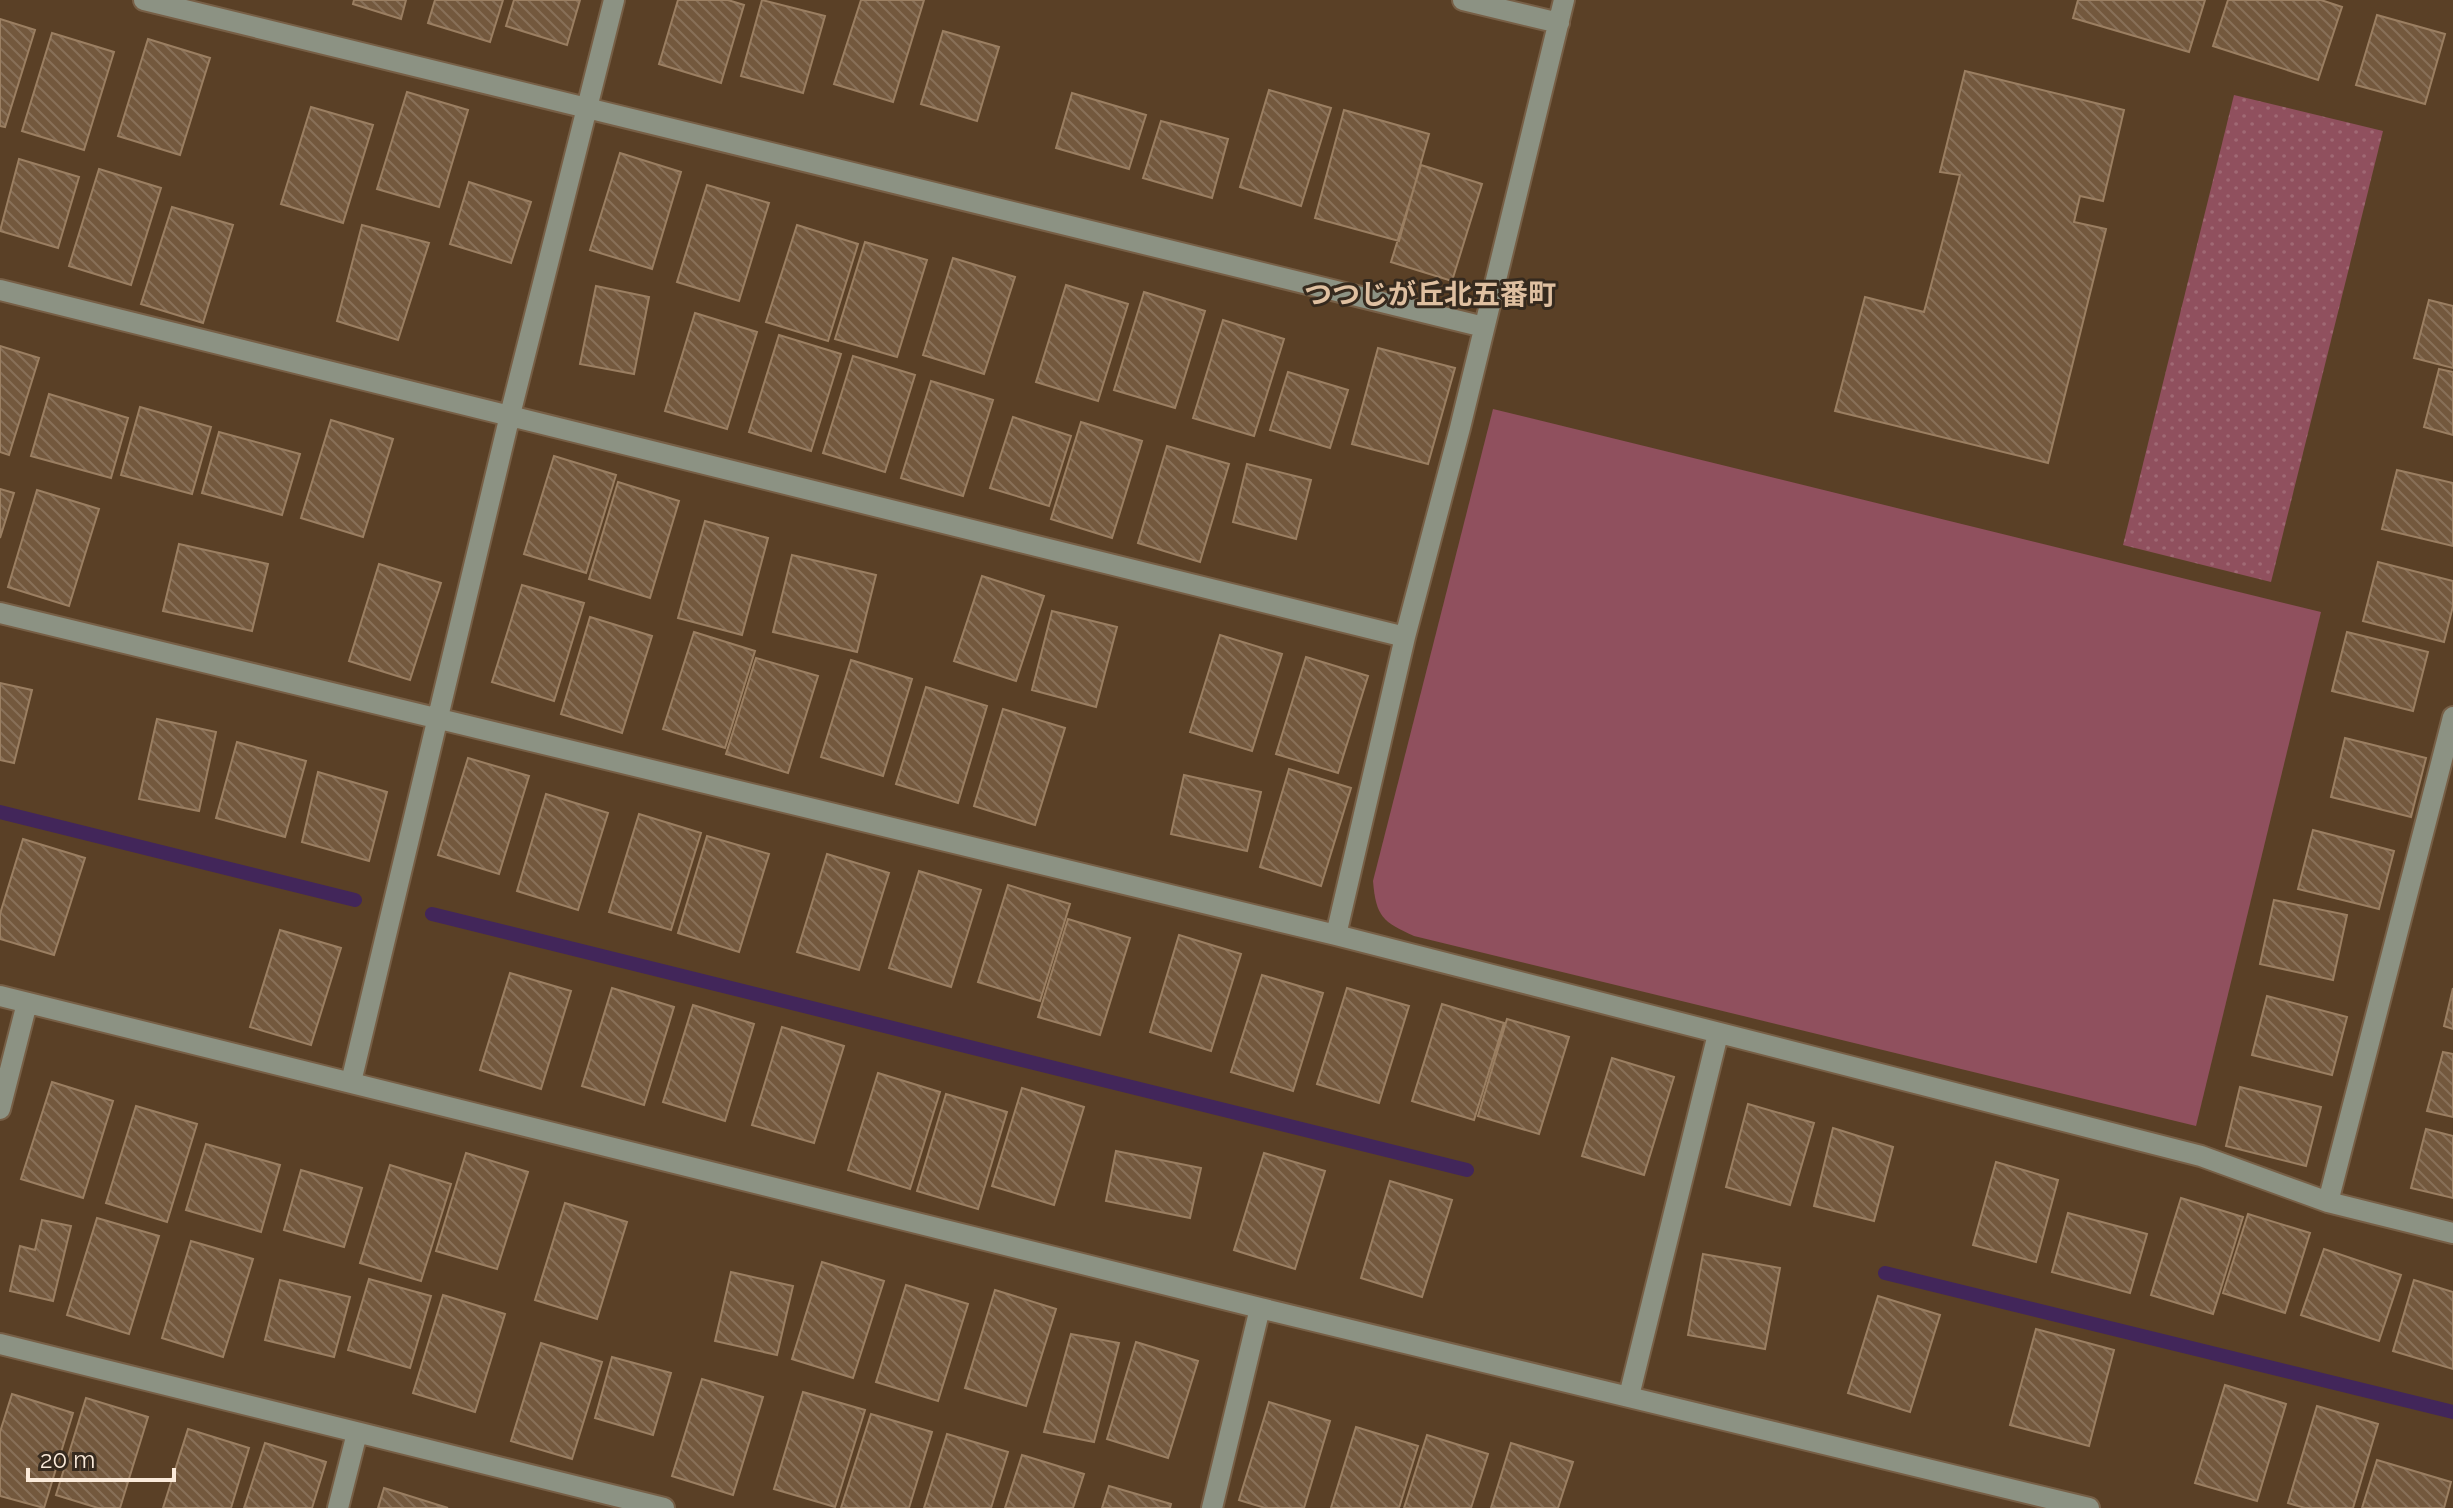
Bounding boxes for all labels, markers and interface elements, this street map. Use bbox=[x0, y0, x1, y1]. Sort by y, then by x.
district label: つつじが丘北五番町 bbox=[1304, 278, 1556, 311]
scale bar bbox=[28, 1432, 174, 1482]
text: 20 m bbox=[40, 1445, 95, 1474]

